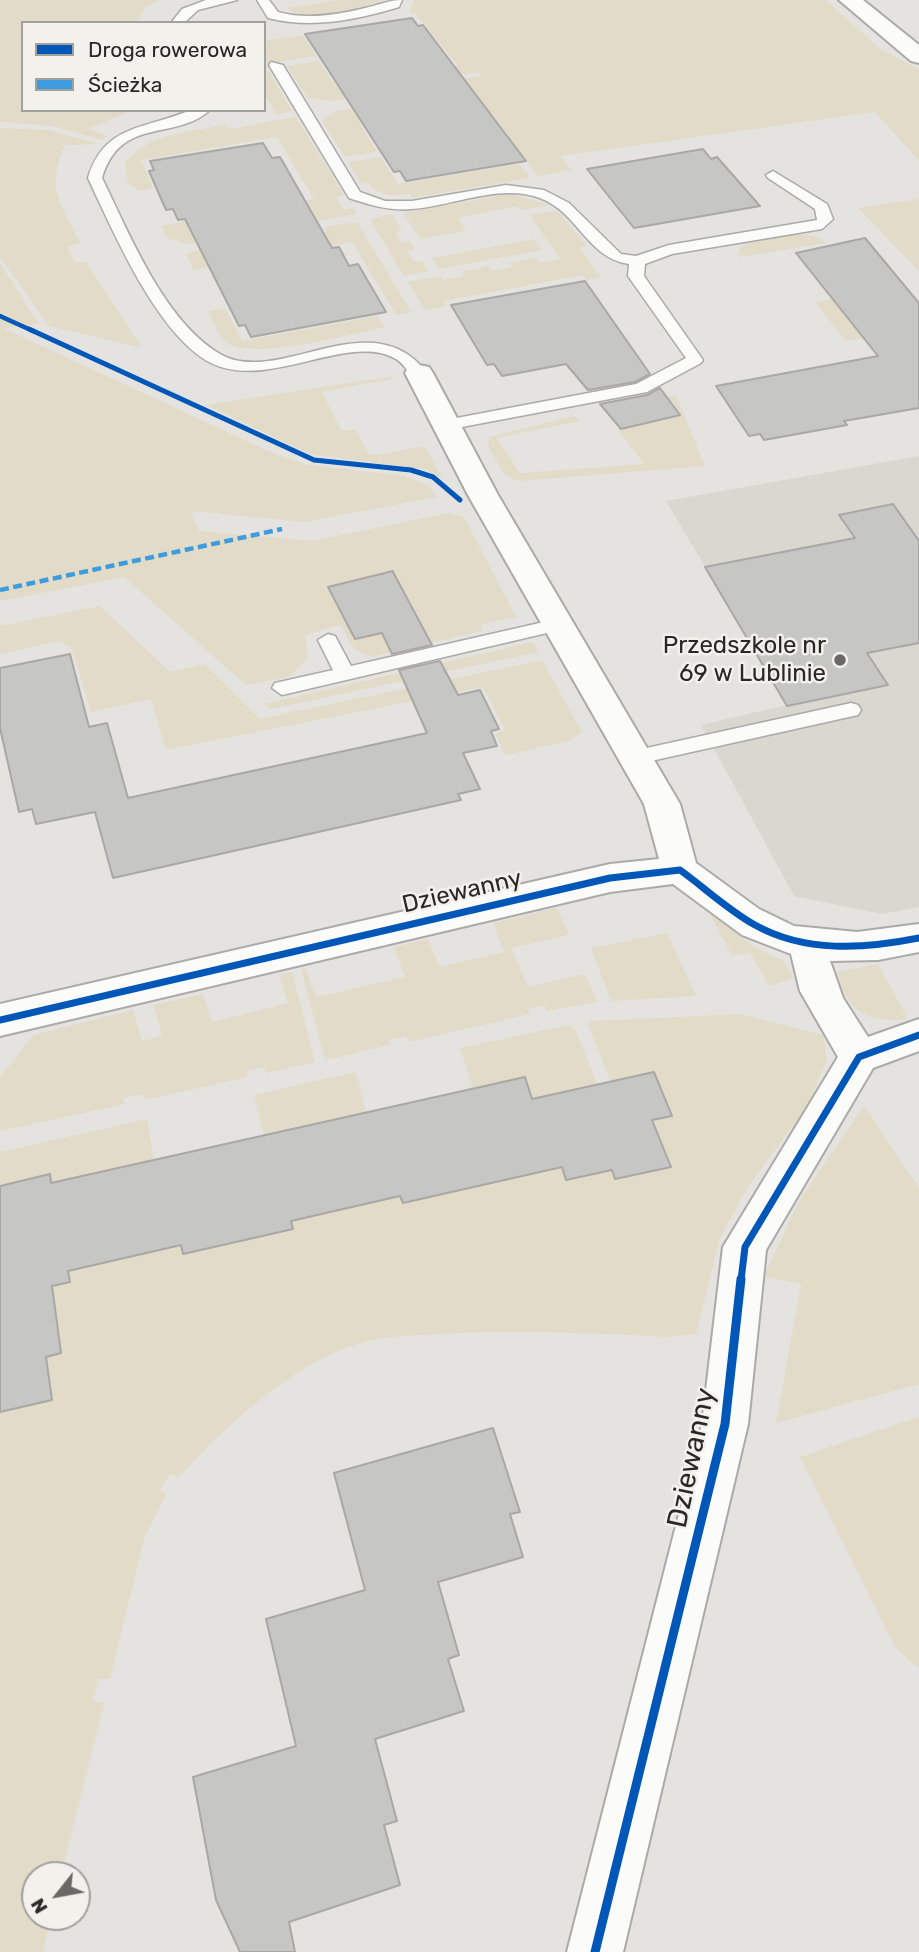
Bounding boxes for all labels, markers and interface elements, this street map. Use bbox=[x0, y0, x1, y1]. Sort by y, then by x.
legend bbox=[21, 21, 266, 112]
text: Droga rowerowa bbox=[88, 37, 247, 62]
text: Ścieżka bbox=[88, 72, 162, 97]
place label: Przedszkole nr 69 w Lublinie bbox=[663, 632, 826, 688]
marker: Przedszkole nr 69 w Lublinie bbox=[832, 652, 848, 668]
street label: Dziewanny bbox=[399, 864, 525, 920]
street label: Dziewanny bbox=[661, 1385, 723, 1531]
north arrow bbox=[21, 1861, 91, 1931]
text: N bbox=[26, 1894, 53, 1918]

